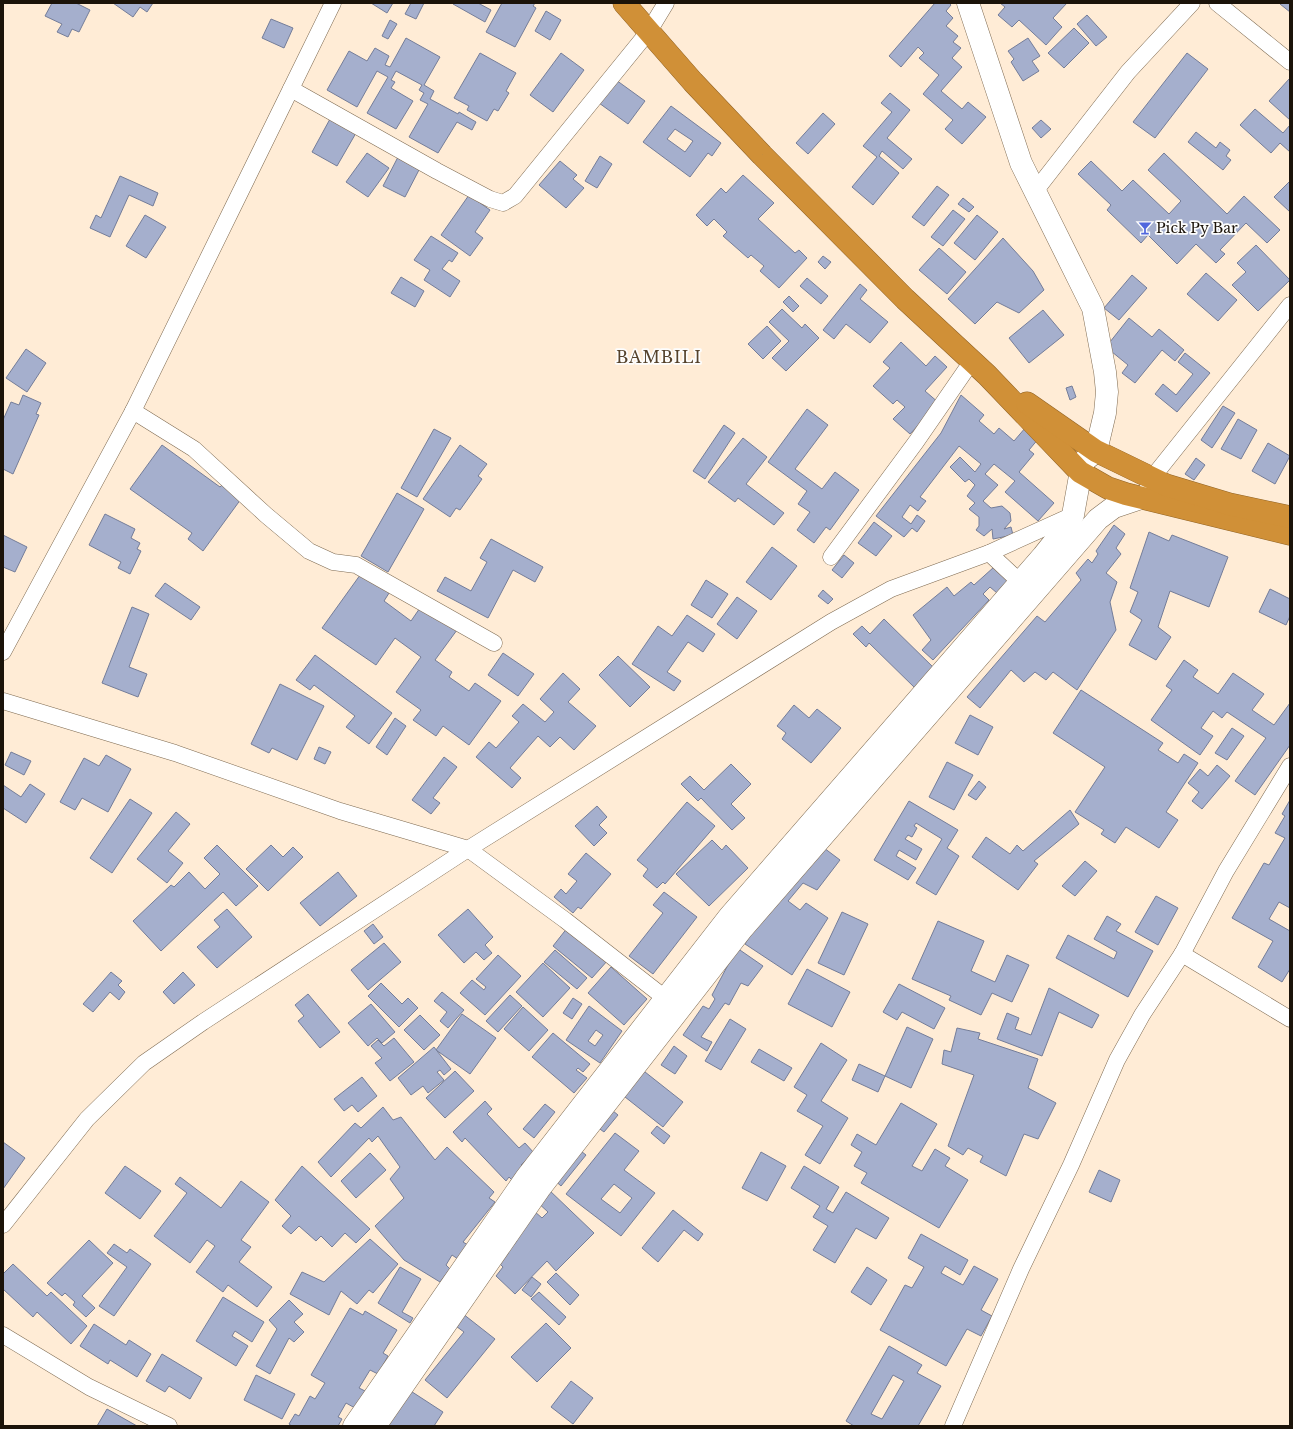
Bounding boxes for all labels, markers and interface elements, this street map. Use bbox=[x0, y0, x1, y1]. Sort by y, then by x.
place label: Pick Py Bar bbox=[1156, 219, 1238, 237]
bar icon: Pick Py Bar bbox=[1137, 220, 1153, 236]
district label: BAMBILI bbox=[616, 347, 702, 367]

